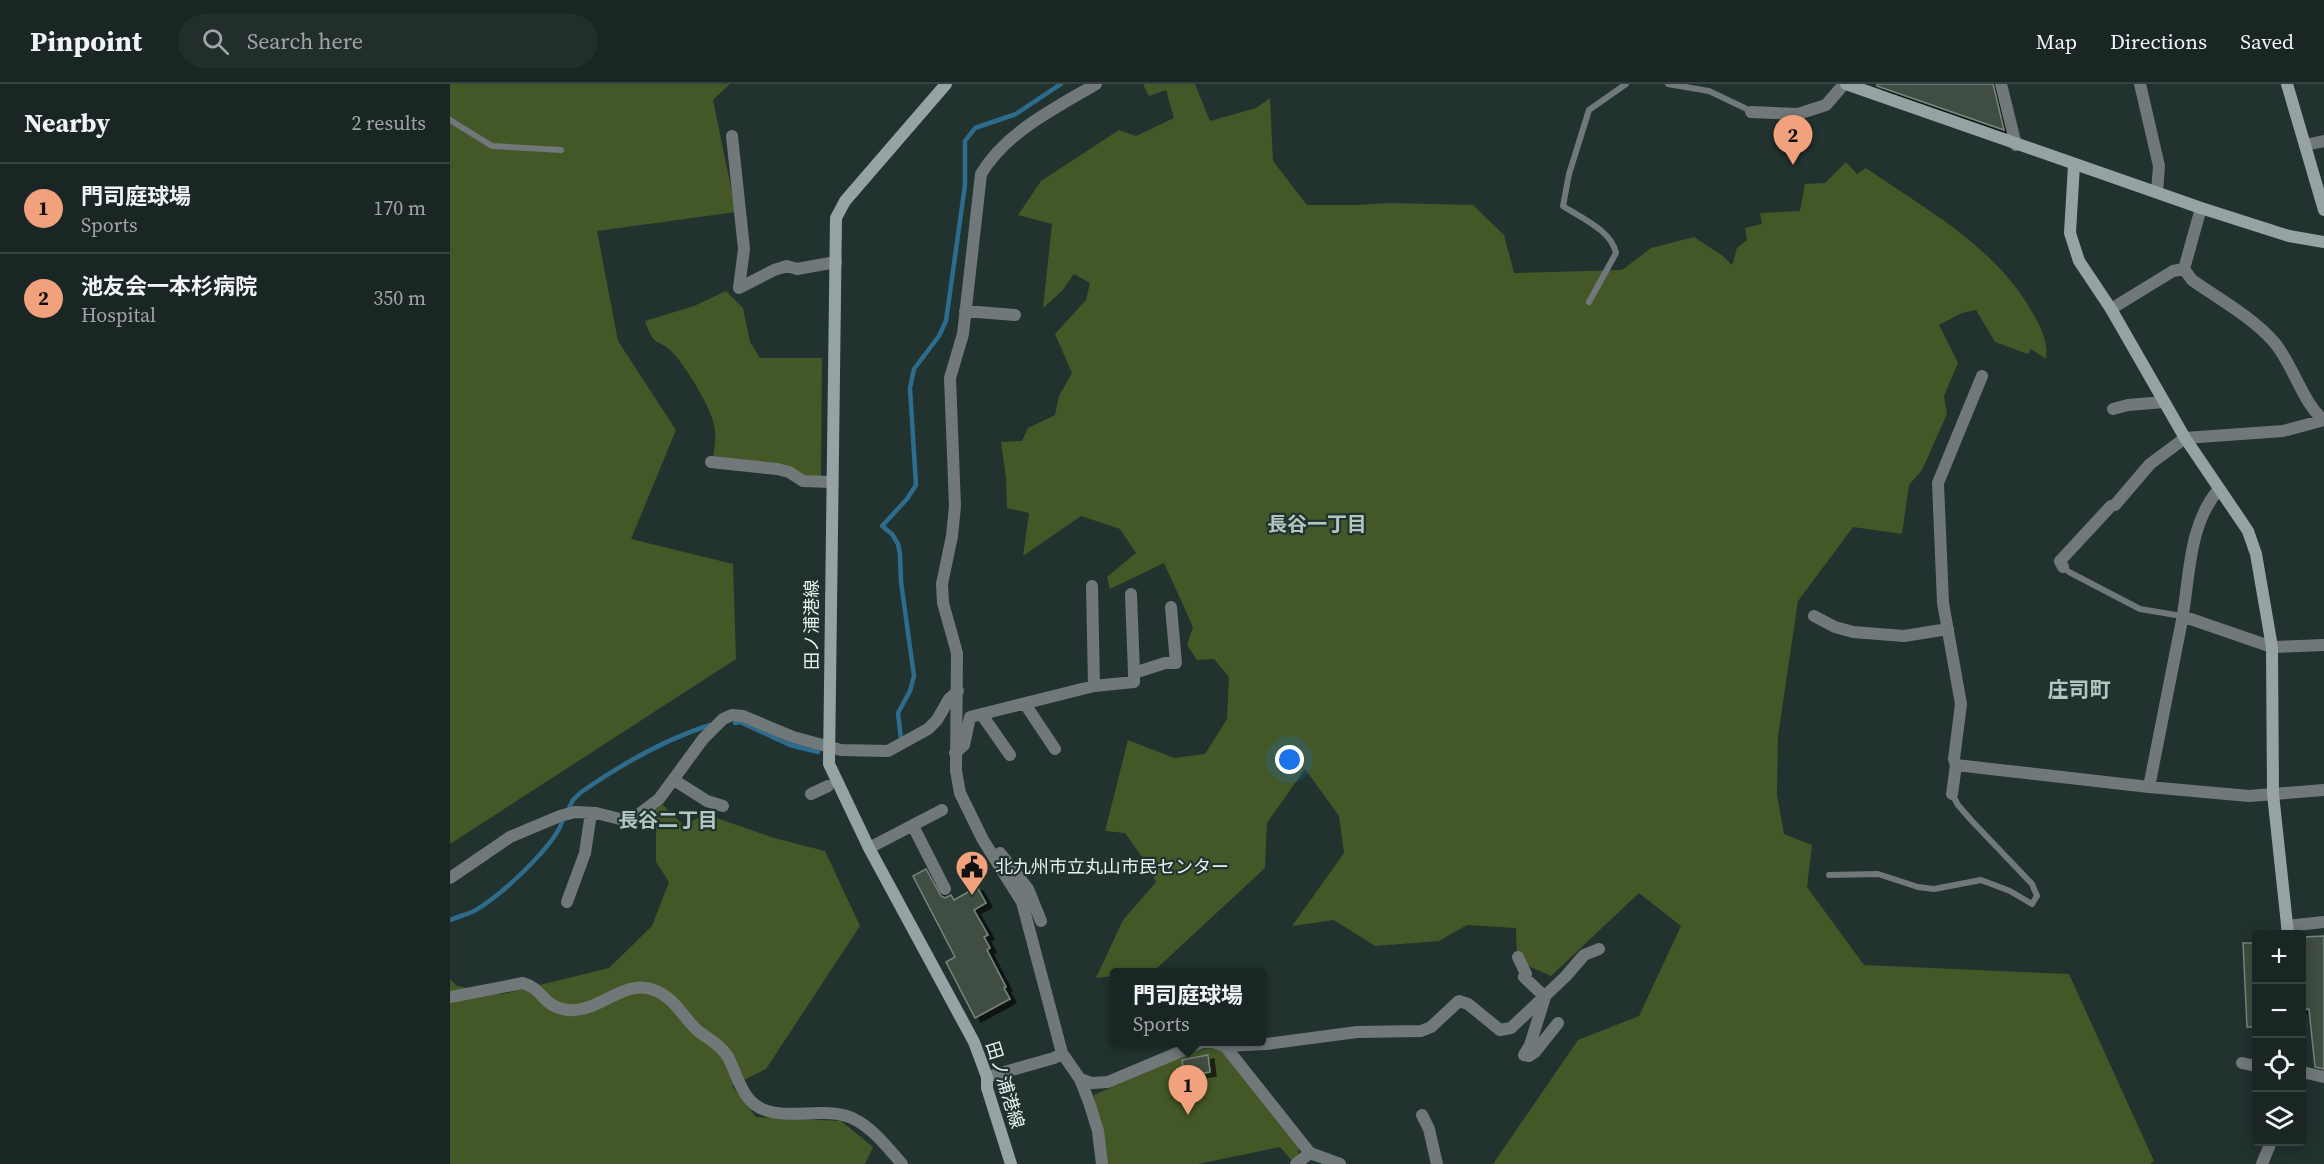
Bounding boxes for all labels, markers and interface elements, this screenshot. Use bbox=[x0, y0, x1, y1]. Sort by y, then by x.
search box bbox=[178, 14, 598, 68]
text: Pinpoint bbox=[30, 22, 142, 60]
icon: search bbox=[199, 25, 232, 58]
text: Search here bbox=[247, 26, 363, 56]
text: Map bbox=[2036, 27, 2077, 56]
text: Directions bbox=[2110, 27, 2207, 56]
text: Saved bbox=[2240, 27, 2294, 56]
text: Nearby bbox=[24, 105, 110, 141]
text: 2 results bbox=[351, 109, 426, 137]
pin: 2 bbox=[1774, 116, 1812, 165]
text: 門司庭球場 bbox=[81, 181, 191, 211]
text: 1 bbox=[38, 194, 49, 222]
text: 170 m bbox=[373, 194, 426, 222]
text: Sports bbox=[81, 211, 138, 239]
text: 池友会一本杉病院 bbox=[81, 271, 257, 301]
text: 2 bbox=[38, 284, 49, 312]
text: 350 m bbox=[373, 284, 426, 312]
text: Hospital bbox=[81, 301, 156, 329]
district label: 長谷一丁目 bbox=[1267, 510, 1367, 538]
street label: 田ノ浦港線 bbox=[799, 580, 824, 670]
district label: 庄司町 bbox=[2048, 675, 2111, 704]
your location bbox=[1275, 745, 1304, 774]
district label: 長谷二丁目 bbox=[618, 806, 718, 834]
public building icon: 北九州市立丸山市民センター bbox=[954, 849, 990, 896]
place label: 北九州市立丸山市民センター bbox=[995, 854, 1229, 879]
map controls bbox=[2252, 930, 2306, 1146]
button: + bbox=[2252, 930, 2306, 984]
popup bbox=[1110, 968, 1266, 1046]
text: 門司庭球場 bbox=[1133, 980, 1243, 1010]
button: − bbox=[2252, 984, 2306, 1038]
text: Sports bbox=[1133, 1010, 1190, 1038]
street label: 田ノ浦港線 bbox=[980, 1038, 1031, 1132]
button: locate bbox=[2252, 1038, 2306, 1092]
pin: 1 bbox=[1168, 1066, 1208, 1115]
button: layers bbox=[2252, 1092, 2306, 1146]

